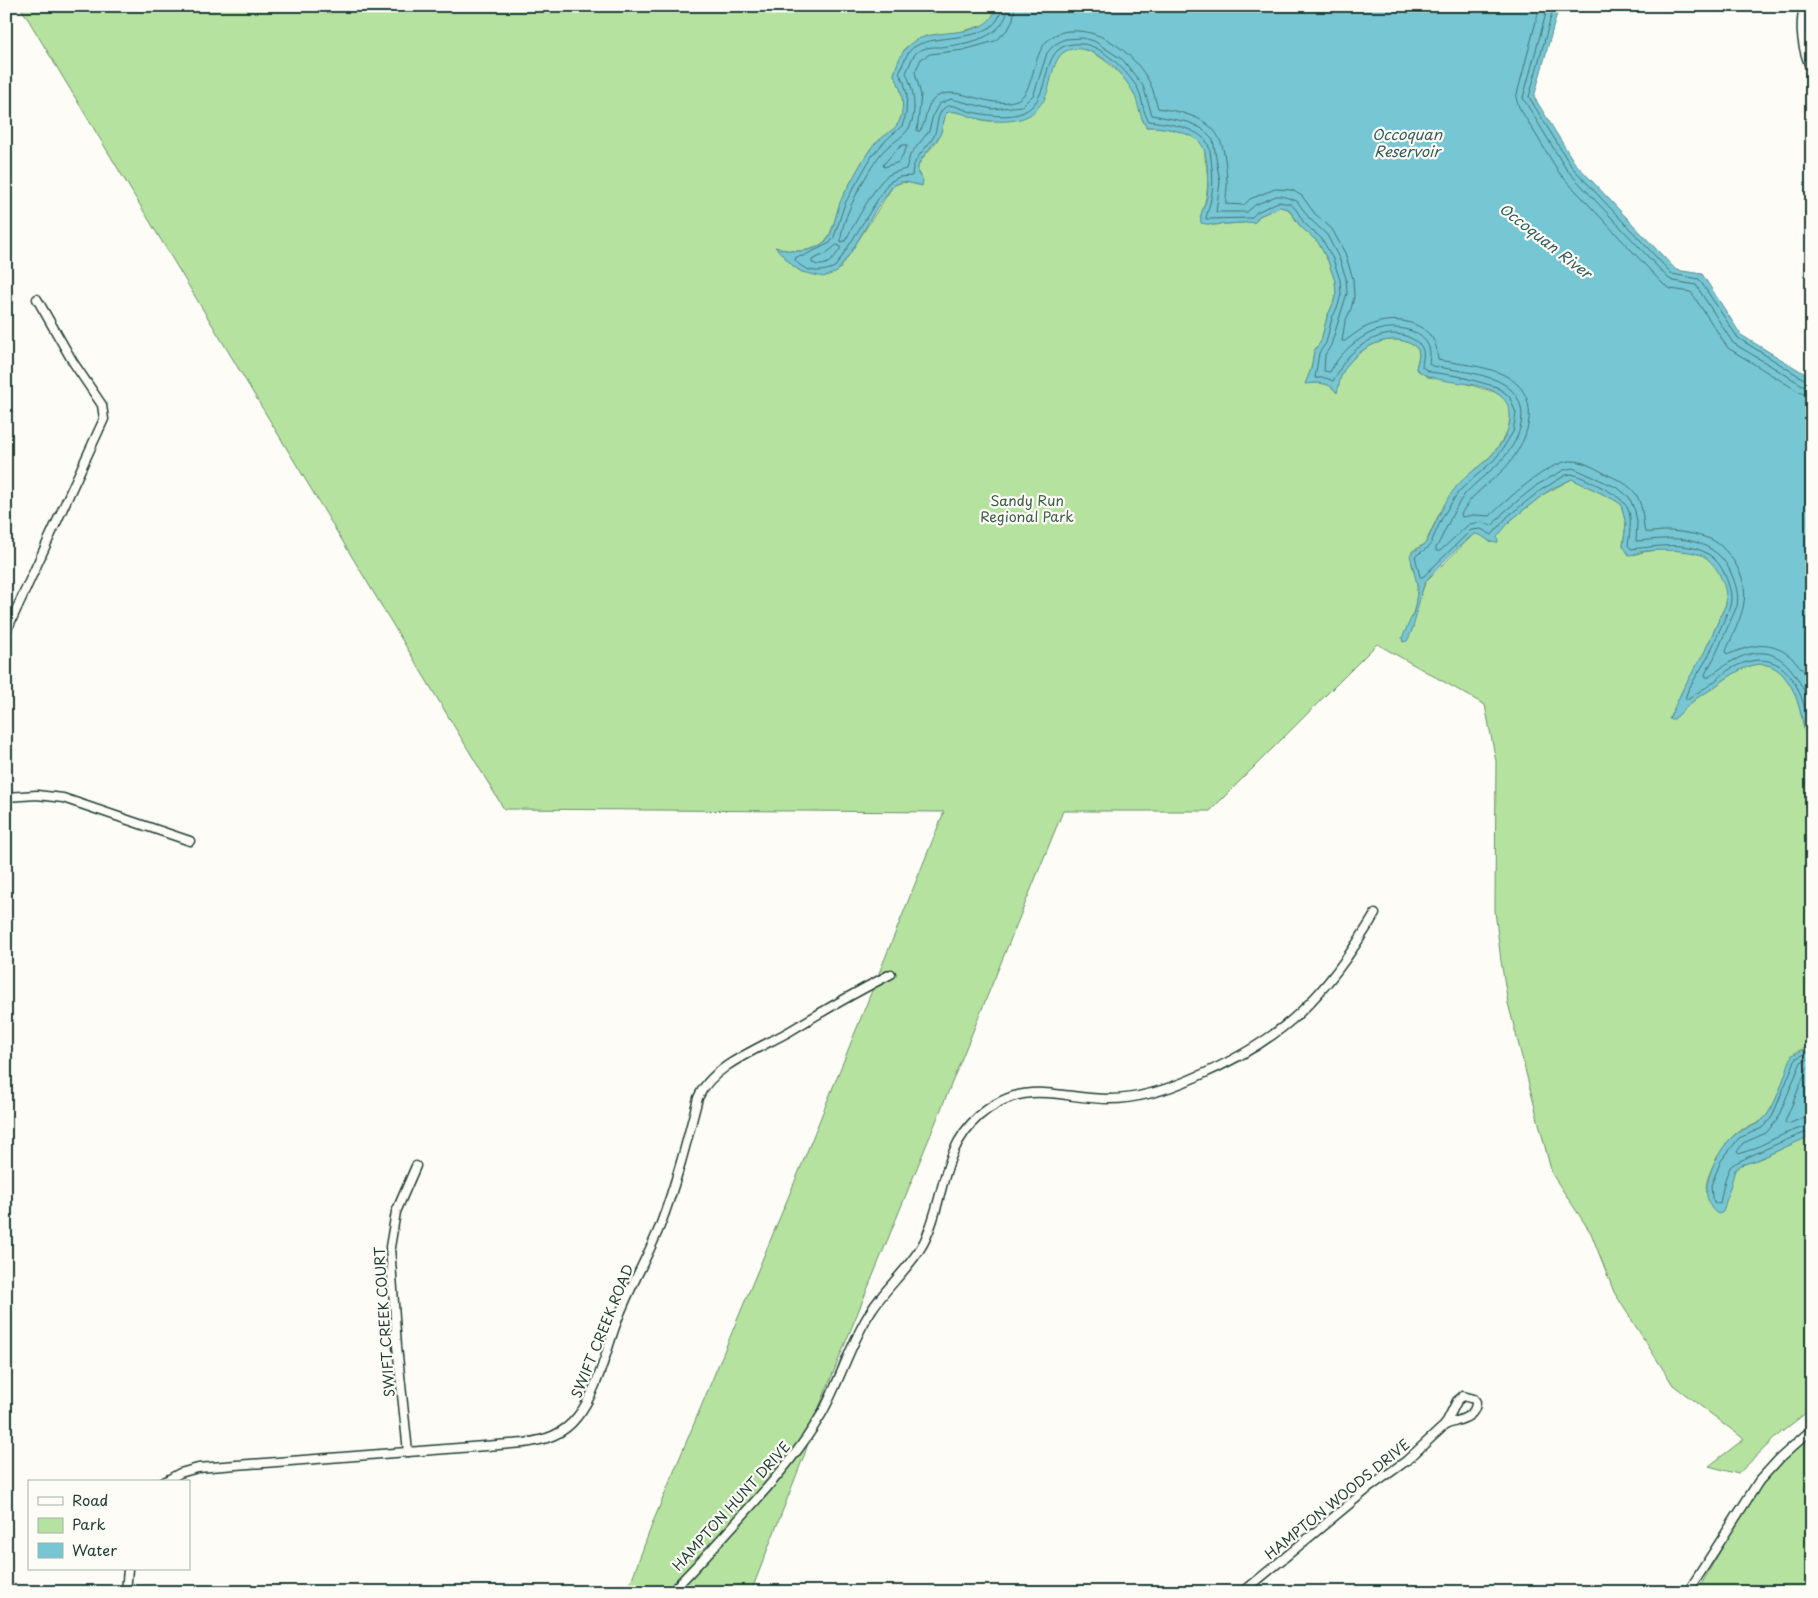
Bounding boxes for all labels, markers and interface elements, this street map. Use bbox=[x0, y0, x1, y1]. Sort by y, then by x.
water label: Occoquan Reservoir bbox=[1372, 122, 1443, 162]
water label: Occoquan River bbox=[1495, 197, 1599, 285]
park label: Sandy Run Regional Park bbox=[980, 490, 1074, 527]
street label: SWIFT CREEK COURT bbox=[368, 1246, 400, 1398]
street label: SWIFT CREEK ROAD bbox=[566, 1261, 638, 1401]
street label: HAMPTON WOODS DRIVE bbox=[1260, 1434, 1414, 1564]
street label: HAMPTON HUNT DRIVE bbox=[667, 1436, 795, 1575]
legend bbox=[28, 1480, 190, 1570]
text: Road bbox=[72, 1488, 108, 1511]
text: Park bbox=[72, 1512, 106, 1535]
text: Water bbox=[72, 1538, 117, 1561]

